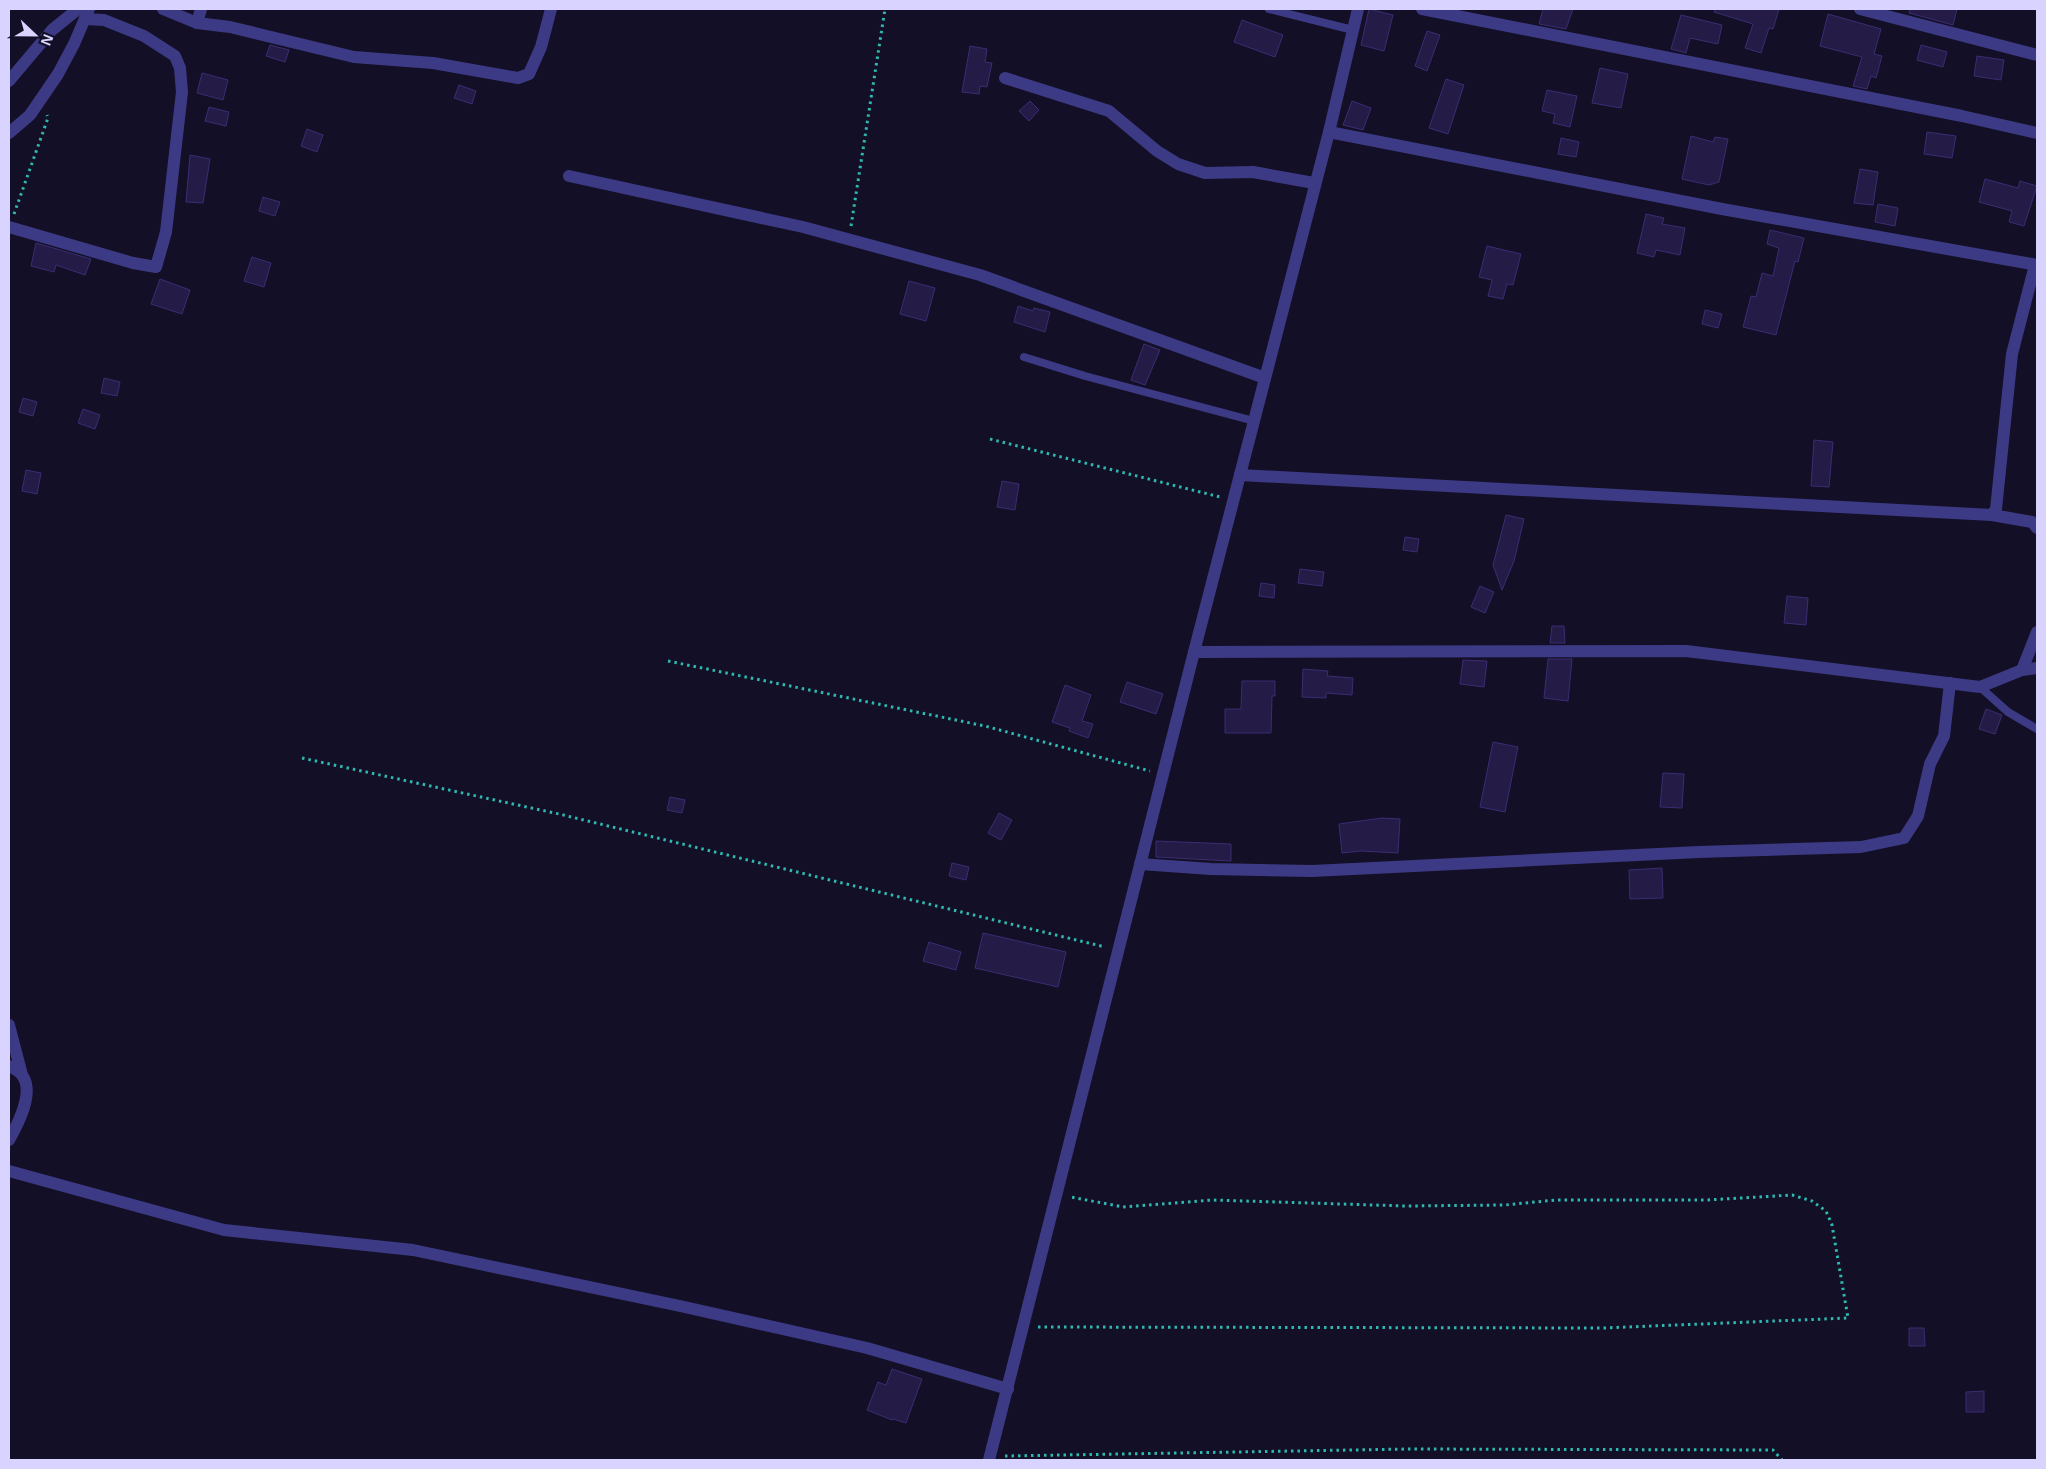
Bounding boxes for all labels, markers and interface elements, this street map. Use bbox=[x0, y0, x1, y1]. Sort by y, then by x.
north arrow bbox=[10, 10, 60, 60]
text: N bbox=[37, 31, 58, 49]

